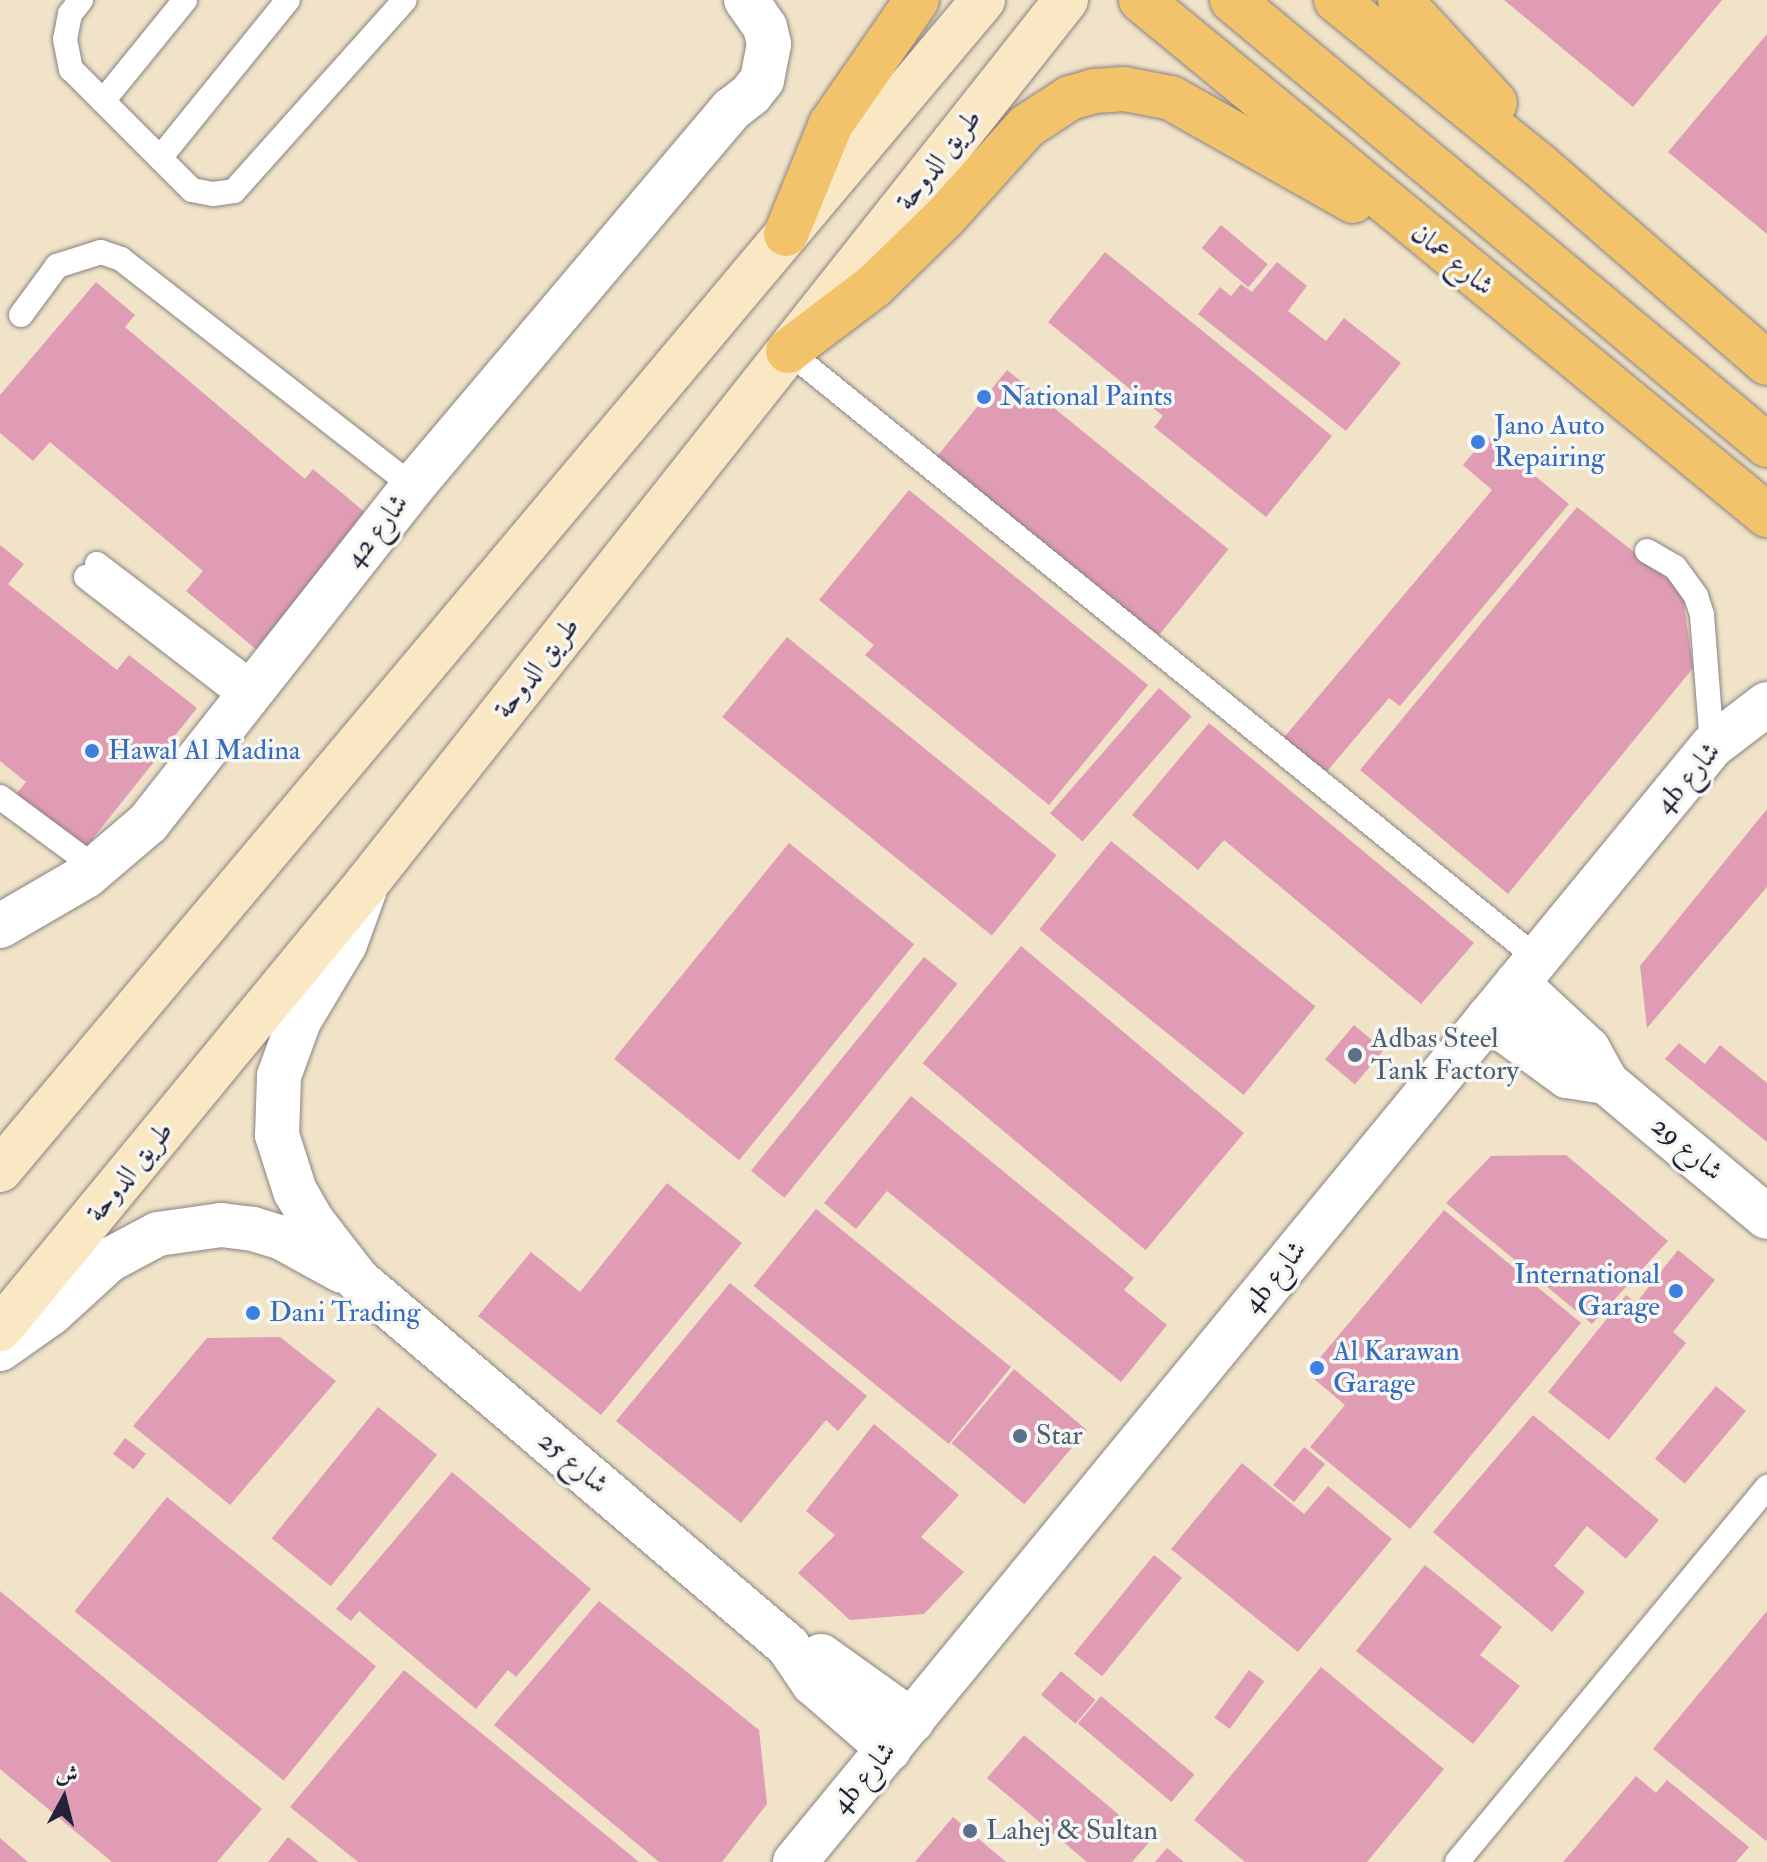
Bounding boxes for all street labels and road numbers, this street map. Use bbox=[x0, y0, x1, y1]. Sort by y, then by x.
street label: طريق الدوحة bbox=[889, 103, 989, 217]
street label: شارع عمان bbox=[1404, 217, 1500, 303]
street label: شارع 42 bbox=[338, 488, 416, 574]
street label: طريق الدوحة bbox=[487, 611, 587, 725]
street label: 4b شارع bbox=[1648, 736, 1728, 820]
street label: شارع 29 bbox=[1644, 1109, 1730, 1189]
street label: طريق الدوحة bbox=[79, 1115, 181, 1229]
street label: 4b شارع bbox=[1236, 1234, 1314, 1320]
street label: شارع 25 bbox=[531, 1424, 615, 1502]
street label: 4b شارع bbox=[824, 1735, 904, 1821]

